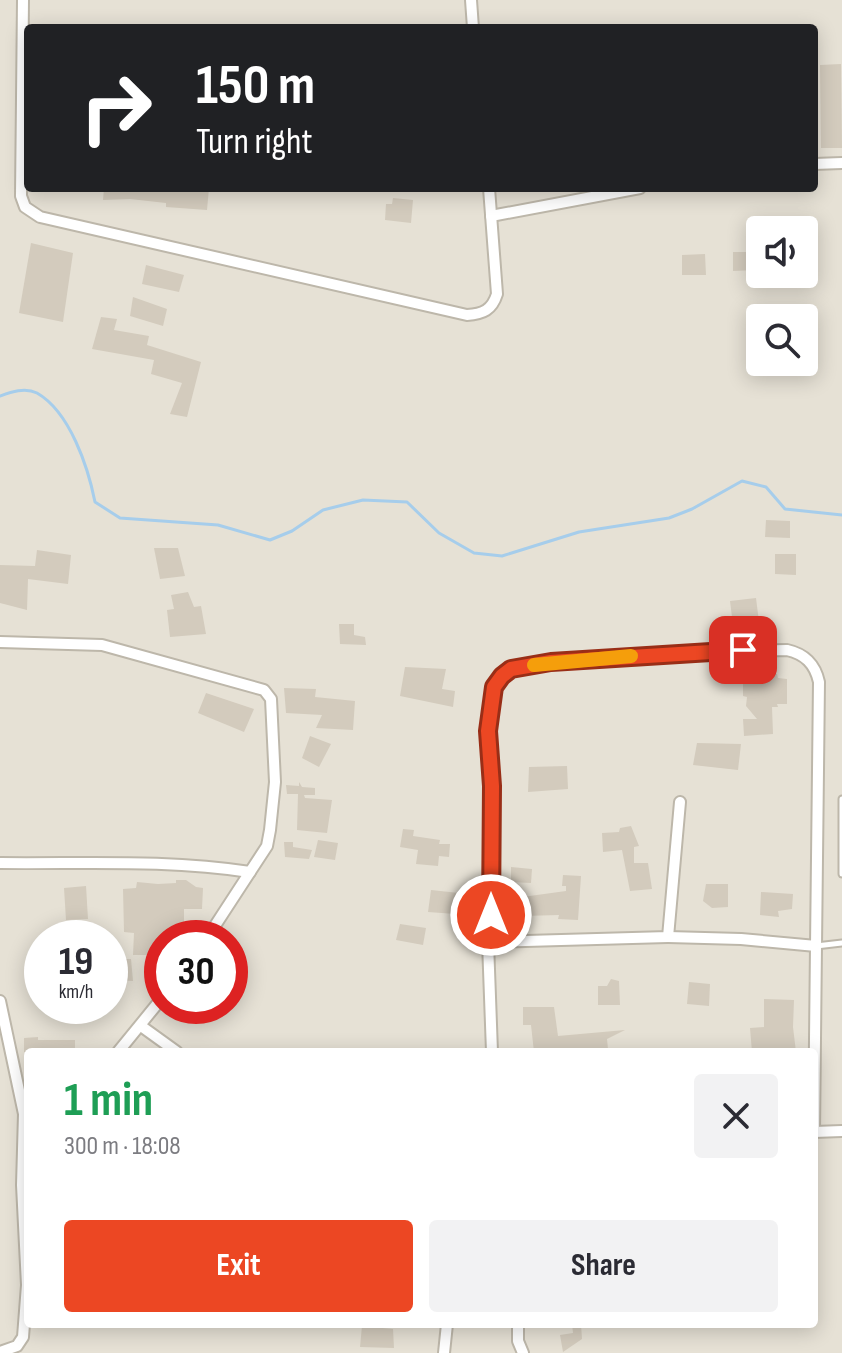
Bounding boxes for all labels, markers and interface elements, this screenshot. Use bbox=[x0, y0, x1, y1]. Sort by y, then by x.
text: 150 m bbox=[196, 53, 315, 120]
icon: right bbox=[64, 56, 168, 160]
text: Turn right bbox=[196, 121, 313, 164]
map controls bbox=[746, 216, 818, 376]
button: sound bbox=[746, 216, 818, 288]
button: search bbox=[746, 304, 818, 376]
pin bbox=[709, 616, 777, 684]
icon: arrive bbox=[721, 628, 765, 672]
position arrow bbox=[449, 873, 533, 957]
speed limit sign: 30 bbox=[144, 920, 248, 1024]
text: 19 bbox=[59, 938, 93, 986]
text: km/h bbox=[59, 980, 93, 1004]
text: 1 min bbox=[64, 1072, 153, 1129]
button: close bbox=[694, 1074, 778, 1158]
text: 300 m · 18:08 bbox=[64, 1131, 181, 1162]
button: Exit bbox=[64, 1220, 413, 1312]
button: Share bbox=[429, 1220, 778, 1312]

